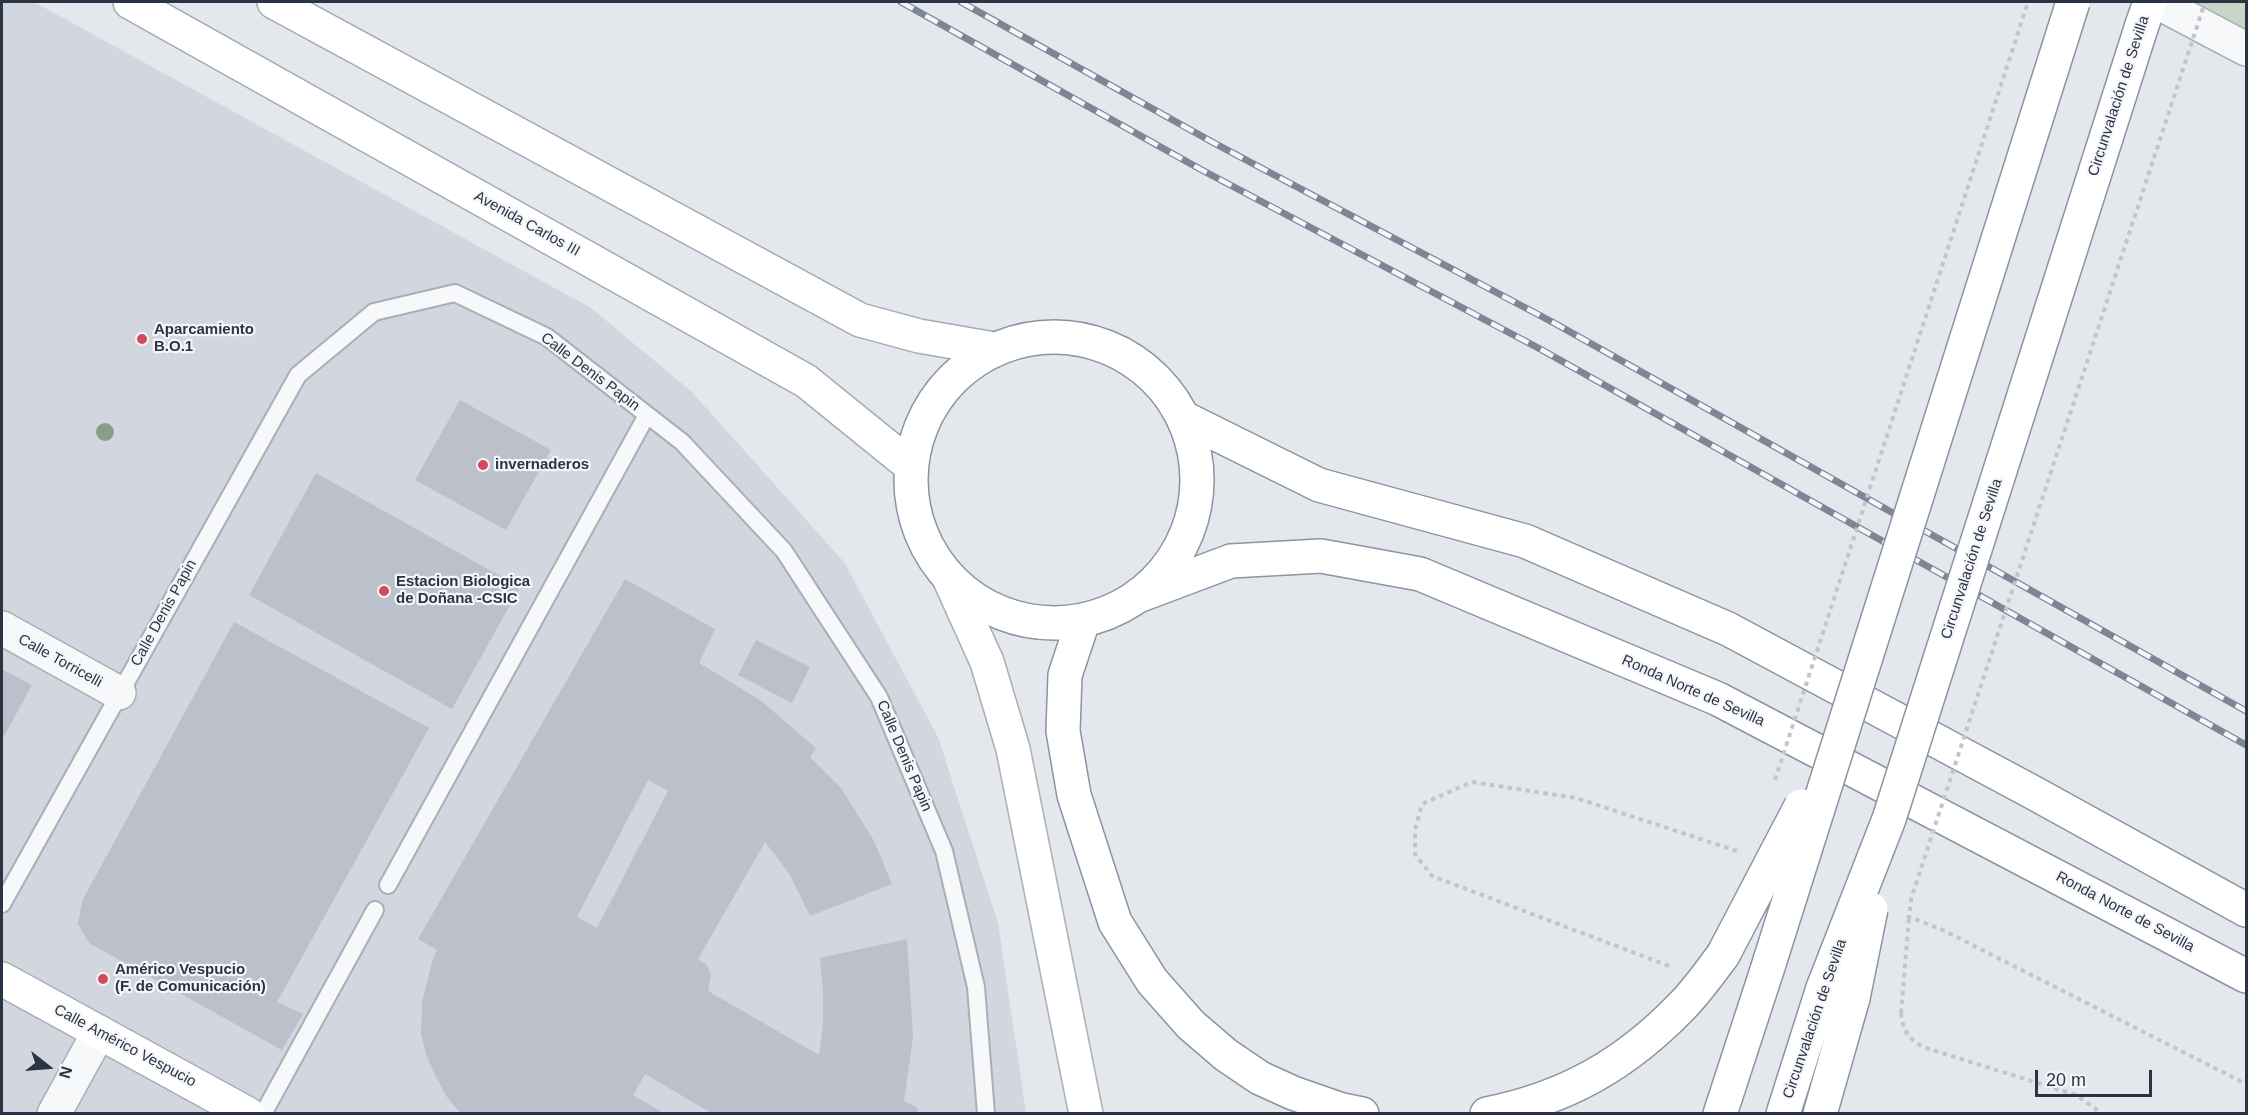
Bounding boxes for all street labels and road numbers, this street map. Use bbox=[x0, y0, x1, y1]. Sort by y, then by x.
street label: Circunvalación de Sevilla bbox=[2085, 14, 2153, 178]
street label: Avenida Carlos III bbox=[471, 187, 583, 261]
street label: Calle Denis Papin bbox=[537, 329, 643, 415]
street label: Circunvalación de Sevilla bbox=[1938, 477, 2006, 641]
street label: Calle Denis Papin bbox=[127, 556, 201, 670]
street label: Calle Torricelli bbox=[15, 630, 105, 692]
street label: Ronda Norte de Sevilla bbox=[1619, 651, 1767, 731]
street label: Calle Denis Papin bbox=[872, 698, 936, 814]
street label: Ronda Norte de Sevilla bbox=[2053, 868, 2197, 956]
street label: Circunvalación de Sevilla bbox=[1779, 937, 1851, 1101]
street label: Calle Américo Vespucio bbox=[51, 1001, 199, 1091]

